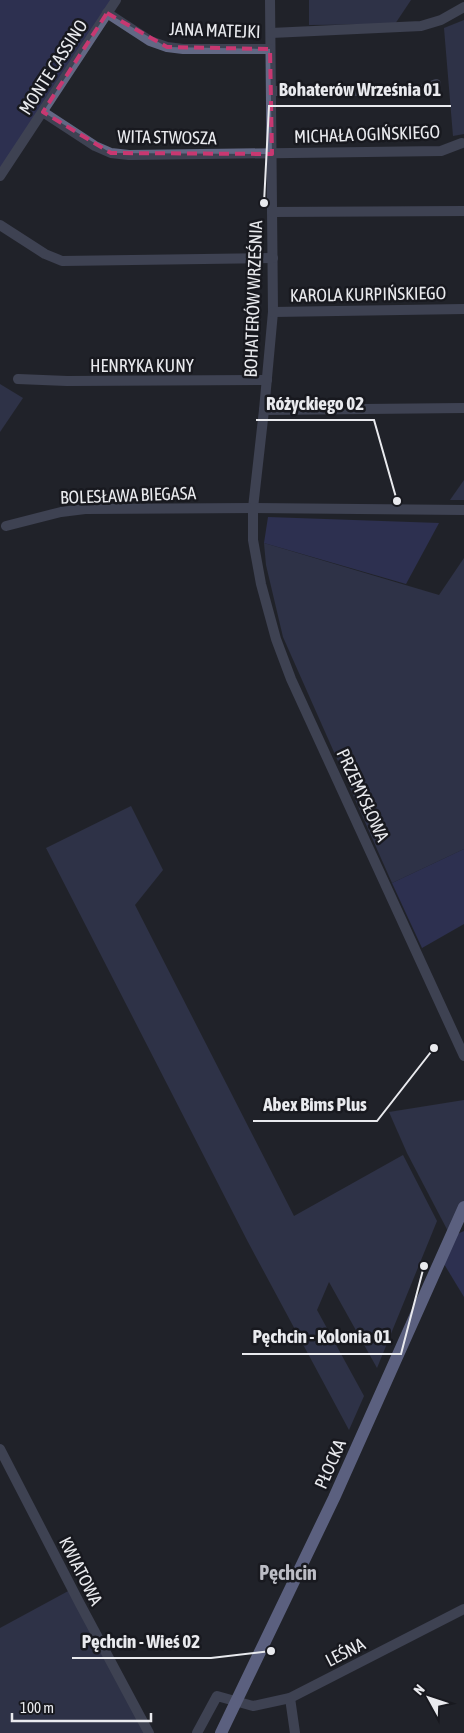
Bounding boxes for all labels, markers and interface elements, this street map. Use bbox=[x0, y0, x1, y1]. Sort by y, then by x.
street label: MONTE CASSINO bbox=[15, 16, 91, 118]
street label: JANA MATEJKI bbox=[169, 18, 261, 42]
callout: Bohaterów Września 01 bbox=[269, 72, 451, 106]
text: Bohaterów Września 01 bbox=[279, 78, 441, 100]
street label: MICHAŁA OGIŃSKIEGO bbox=[294, 121, 440, 147]
street label: WITA STWOSZA bbox=[117, 126, 217, 148]
street label: BOHATERÓW WRZEŚNIA bbox=[240, 220, 266, 378]
street label: KAROLA KURPIŃSKIEGO bbox=[290, 282, 446, 306]
street label: HENRYKA KUNY bbox=[90, 355, 194, 376]
callout: Różyckiego 02 bbox=[256, 386, 374, 420]
text: Różyckiego 02 bbox=[266, 392, 364, 414]
street label: BOLESŁAWA BIEGASA bbox=[60, 482, 197, 508]
street label: PRZEMYSŁOWA bbox=[332, 745, 394, 845]
callout: Abex Bims Plus bbox=[253, 1087, 377, 1121]
text: Abex Bims Plus bbox=[262, 1093, 367, 1115]
callout: Pęchcin - Kolonia 01 bbox=[242, 1320, 401, 1354]
text: Pęchcin - Kolonia 01 bbox=[253, 1325, 392, 1347]
street label: PŁOCKA bbox=[310, 1436, 350, 1492]
street label: KWIATOWA bbox=[55, 1533, 107, 1609]
district label: Pęchcin bbox=[259, 1561, 317, 1584]
callout: Pęchcin - Wieś 02 bbox=[72, 1624, 211, 1658]
text: Pęchcin - Wieś 02 bbox=[82, 1630, 200, 1652]
street label: LEŚNA bbox=[322, 1633, 368, 1671]
north arrow bbox=[404, 1673, 454, 1723]
text: N bbox=[410, 1681, 428, 1698]
scale bar bbox=[12, 1690, 151, 1722]
text: 100 m bbox=[20, 1699, 54, 1716]

